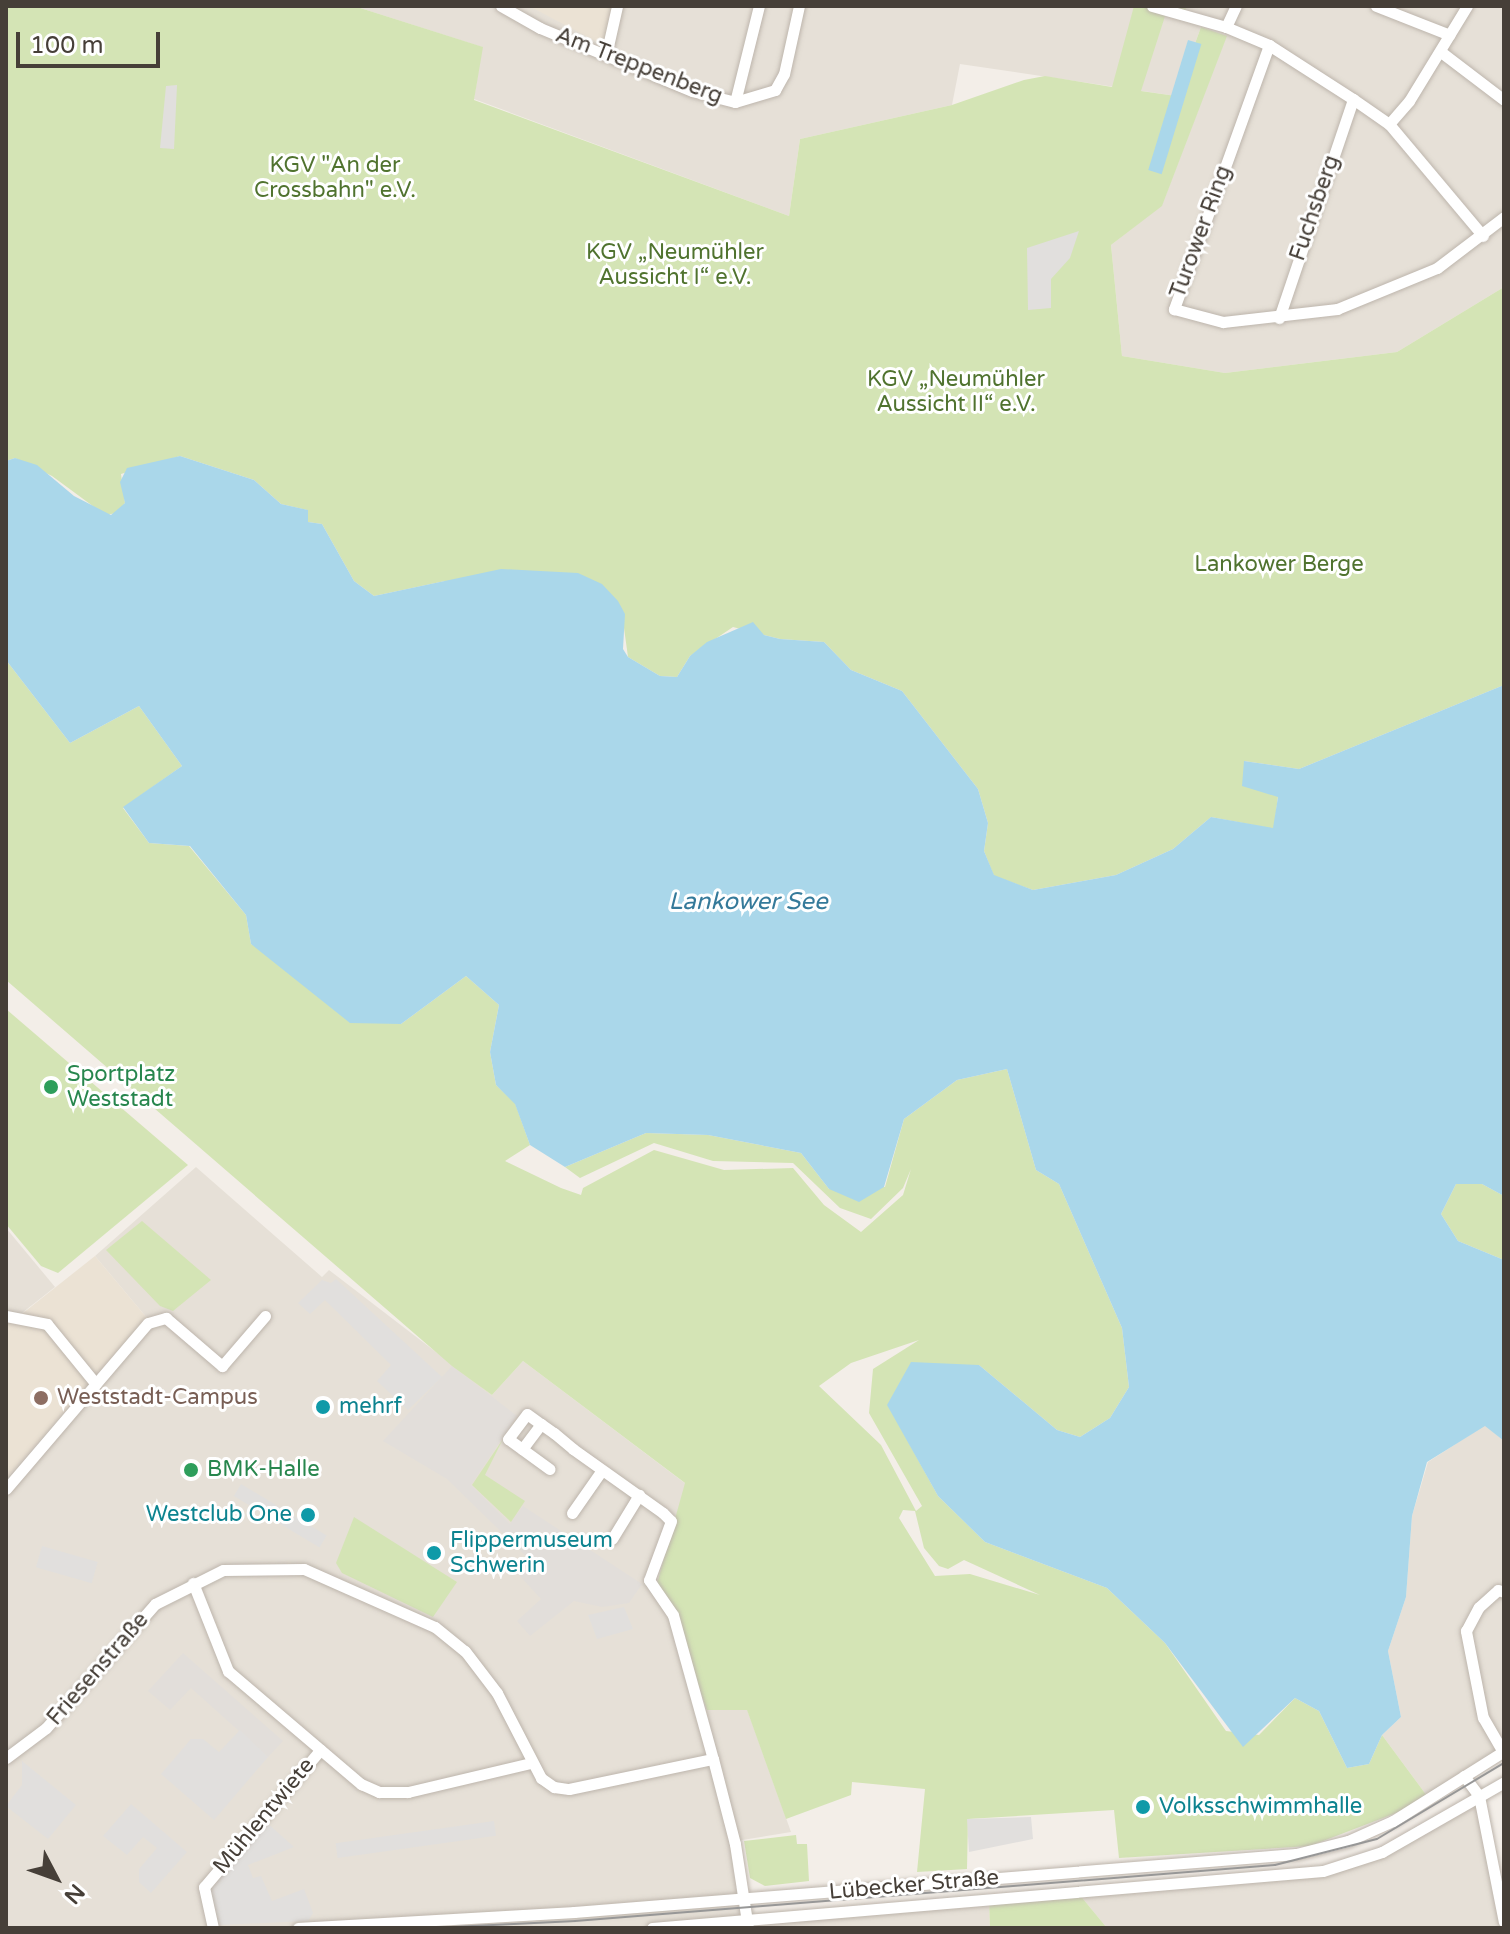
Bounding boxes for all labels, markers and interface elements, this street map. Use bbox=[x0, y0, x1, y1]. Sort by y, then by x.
scale bar bbox=[20, 16, 164, 66]
street label: Am Treppenberg bbox=[552, 22, 726, 110]
text: 100 m bbox=[30, 31, 104, 60]
park label: KGV "An der Crossbahn" e.V. bbox=[254, 152, 416, 204]
street label: Fuchsberg bbox=[1285, 152, 1345, 264]
street label: Turower Ring bbox=[1165, 162, 1237, 302]
park label: KGV „Neumühler Aussicht I“ e.V. bbox=[586, 239, 764, 290]
park label: KGV „Neumühler Aussicht II“ e.V. bbox=[867, 366, 1045, 418]
park label: Lankower Berge bbox=[1194, 552, 1364, 578]
water label: Lankower See bbox=[668, 888, 828, 916]
place label: Sportplatz Weststadt bbox=[67, 1061, 175, 1112]
marker: Sportplatz Weststadt bbox=[42, 1078, 60, 1096]
place label: Weststadt-Campus bbox=[57, 1385, 258, 1411]
marker: Weststadt-Campus bbox=[32, 1389, 50, 1407]
place label: mehrf bbox=[339, 1394, 402, 1420]
marker: mehrf bbox=[314, 1398, 332, 1416]
place label: BMK-Halle bbox=[207, 1457, 320, 1483]
marker: BMK-Halle bbox=[182, 1461, 200, 1479]
place label: Westclub One bbox=[146, 1502, 292, 1528]
marker: Westclub One bbox=[299, 1506, 317, 1524]
place label: Flippermuseum Schwerin bbox=[450, 1527, 613, 1578]
marker: Flippermuseum Schwerin bbox=[425, 1544, 443, 1562]
street label: Friesenstraße bbox=[42, 1607, 154, 1731]
street label: Mühlentwiete bbox=[208, 1753, 320, 1879]
place label: Volksschwimmhalle bbox=[1159, 1794, 1362, 1820]
marker: Volksschwimmhalle bbox=[1134, 1798, 1152, 1816]
north arrow bbox=[16, 1838, 96, 1918]
street label: Lübecker Straße bbox=[828, 1864, 1000, 1906]
text: N bbox=[59, 1879, 90, 1909]

